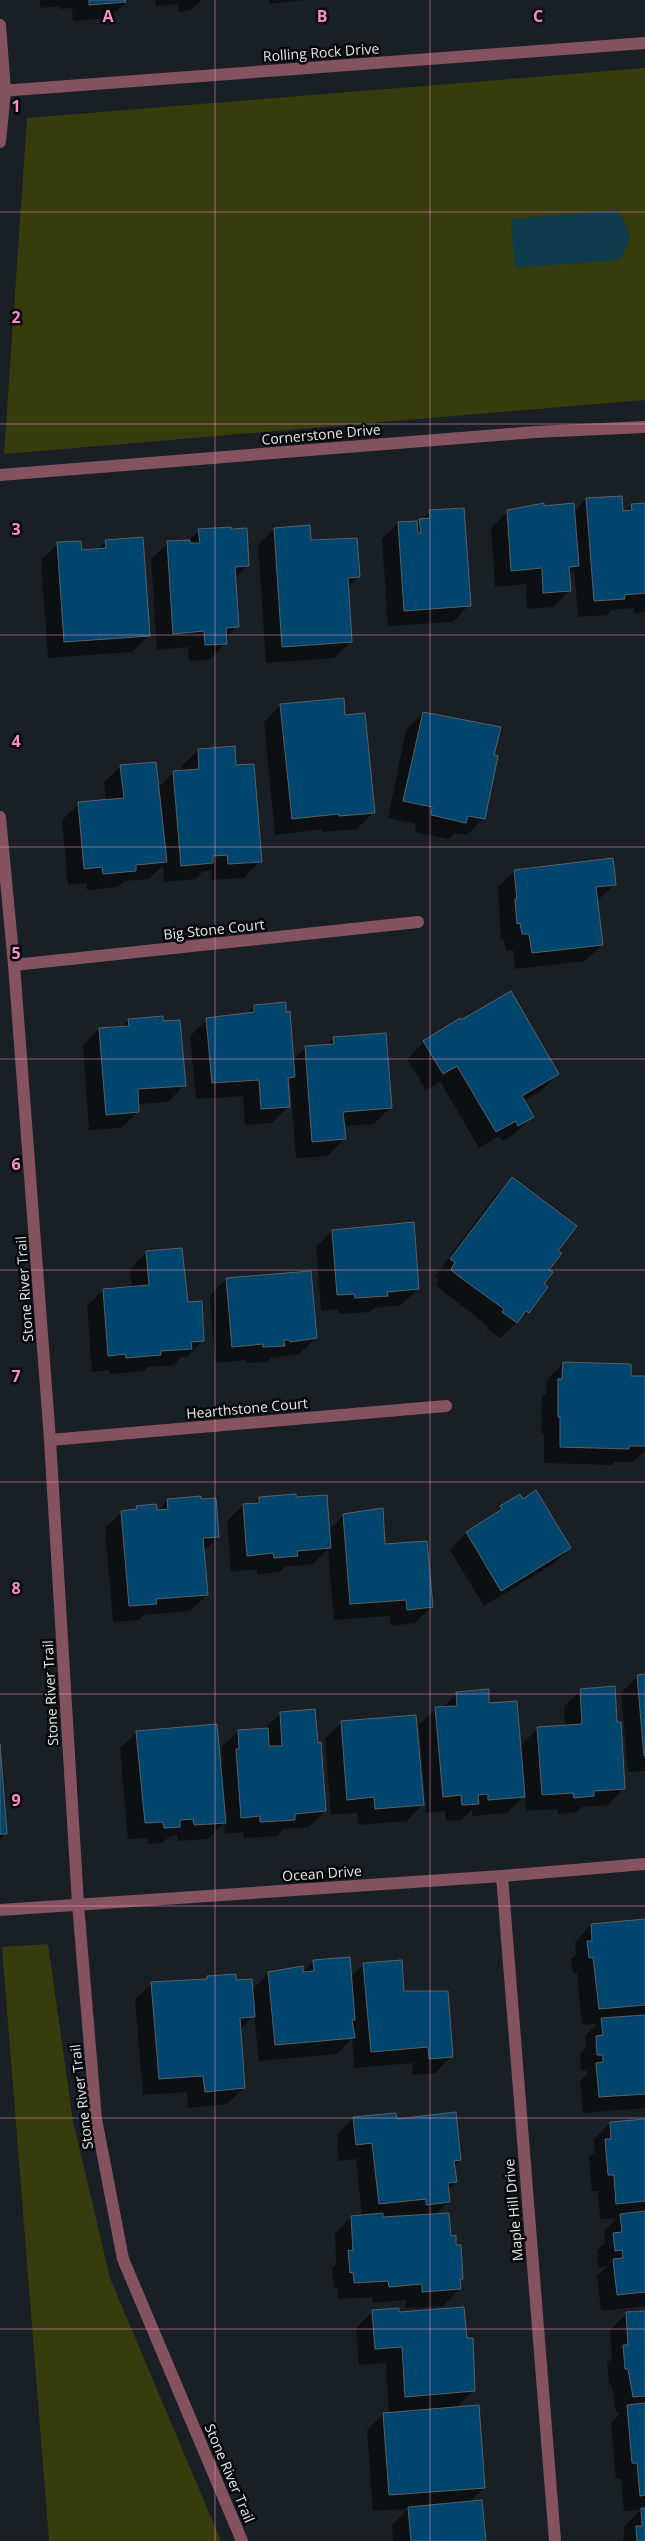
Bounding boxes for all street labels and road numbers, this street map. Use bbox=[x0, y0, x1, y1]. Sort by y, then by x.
street label: Rolling Rock Drive bbox=[262, 38, 380, 66]
street label: Cornerstone Drive bbox=[261, 419, 382, 449]
street label: Big Stone Court bbox=[163, 914, 265, 944]
street label: Stone River Trail bbox=[11, 1236, 37, 1342]
street label: Hearthstone Court bbox=[185, 1393, 309, 1423]
street label: Stone River Trail bbox=[38, 1640, 62, 1746]
street label: Ocean Drive bbox=[282, 1861, 363, 1885]
street label: Stone River Trail bbox=[65, 2043, 97, 2151]
street label: Maple Hill Drive bbox=[499, 2158, 527, 2262]
street label: Stone River Trail bbox=[201, 2421, 259, 2525]

